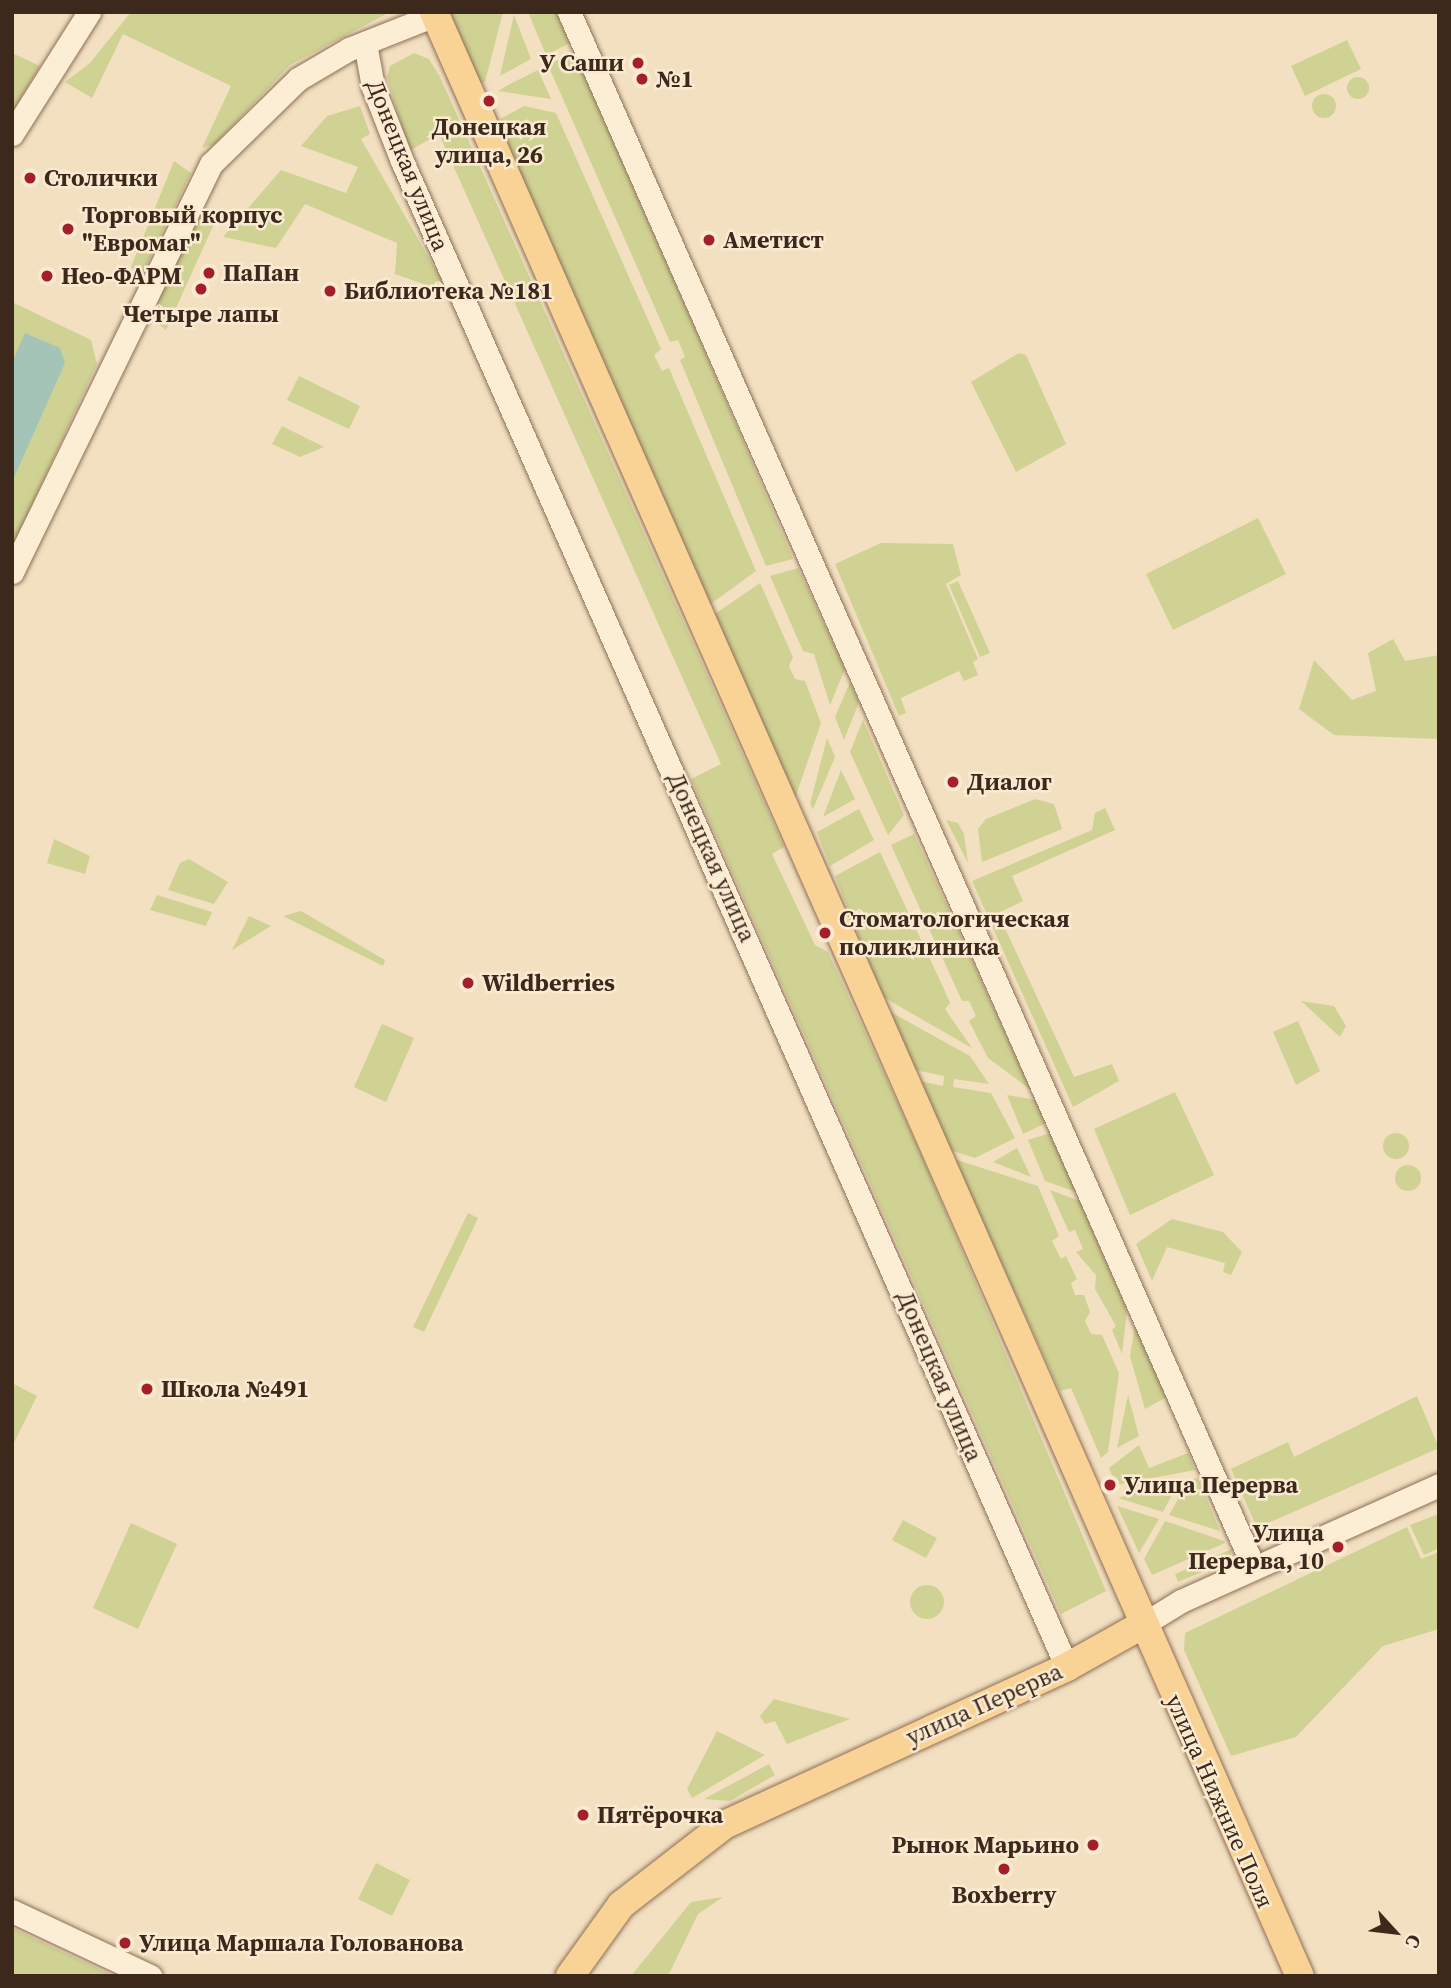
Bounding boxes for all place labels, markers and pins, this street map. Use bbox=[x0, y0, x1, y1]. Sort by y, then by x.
place label: У Саши bbox=[539, 49, 624, 77]
marker: У Саши bbox=[630, 55, 646, 71]
place label: №1 bbox=[656, 65, 694, 93]
marker: №1 bbox=[634, 71, 650, 87]
marker: Донецкая улица, 26 bbox=[481, 93, 497, 109]
place label: Донецкая улица, 26 bbox=[432, 113, 546, 169]
place label: Столички bbox=[44, 164, 158, 192]
marker: Столички bbox=[22, 170, 38, 186]
place label: Торговый корпус "Евромаг" bbox=[82, 201, 283, 257]
marker: Торговый корпус "Евромаг" bbox=[60, 221, 76, 237]
place label: Аметист bbox=[723, 226, 824, 254]
marker: Аметист bbox=[701, 232, 717, 248]
place label: ПаПан bbox=[223, 259, 299, 287]
place label: Нео-ФАРМ bbox=[61, 262, 182, 290]
marker: ПаПан bbox=[201, 265, 217, 281]
marker: Нео-ФАРМ bbox=[39, 268, 55, 284]
place label: Библиотека №181 bbox=[344, 277, 553, 305]
marker: Четыре лапы bbox=[193, 281, 209, 297]
marker: Библиотека №181 bbox=[322, 283, 338, 299]
place label: Четыре лапы bbox=[123, 300, 279, 328]
place label: Диалог bbox=[967, 768, 1052, 796]
marker: Диалог bbox=[945, 774, 961, 790]
place label: Стоматологическая поликлиника bbox=[839, 905, 1070, 961]
marker: Стоматологическая поликлиника bbox=[817, 925, 833, 941]
place label: Wildberries bbox=[482, 969, 615, 997]
marker: Wildberries bbox=[460, 975, 476, 991]
place label: Школа №491 bbox=[161, 1375, 309, 1403]
marker: Школа №491 bbox=[139, 1381, 155, 1397]
place label: Улица Перерва bbox=[1124, 1471, 1298, 1499]
marker: Улица Перерва bbox=[1102, 1477, 1118, 1493]
place label: Улица Перерва, 10 bbox=[1188, 1519, 1324, 1575]
marker: Улица Перерва, 10 bbox=[1330, 1539, 1346, 1555]
place label: Пятёрочка bbox=[597, 1801, 723, 1829]
marker: Пятёрочка bbox=[575, 1807, 591, 1823]
place label: Рынок Марьино bbox=[891, 1831, 1079, 1859]
marker: Рынок Марьино bbox=[1085, 1837, 1101, 1853]
marker: Boxberry bbox=[996, 1861, 1012, 1877]
place label: Boxberry bbox=[952, 1881, 1056, 1909]
place label: Улица Маршала Голованова bbox=[139, 1929, 463, 1957]
marker: Улица Маршала Голованова bbox=[117, 1935, 133, 1951]

